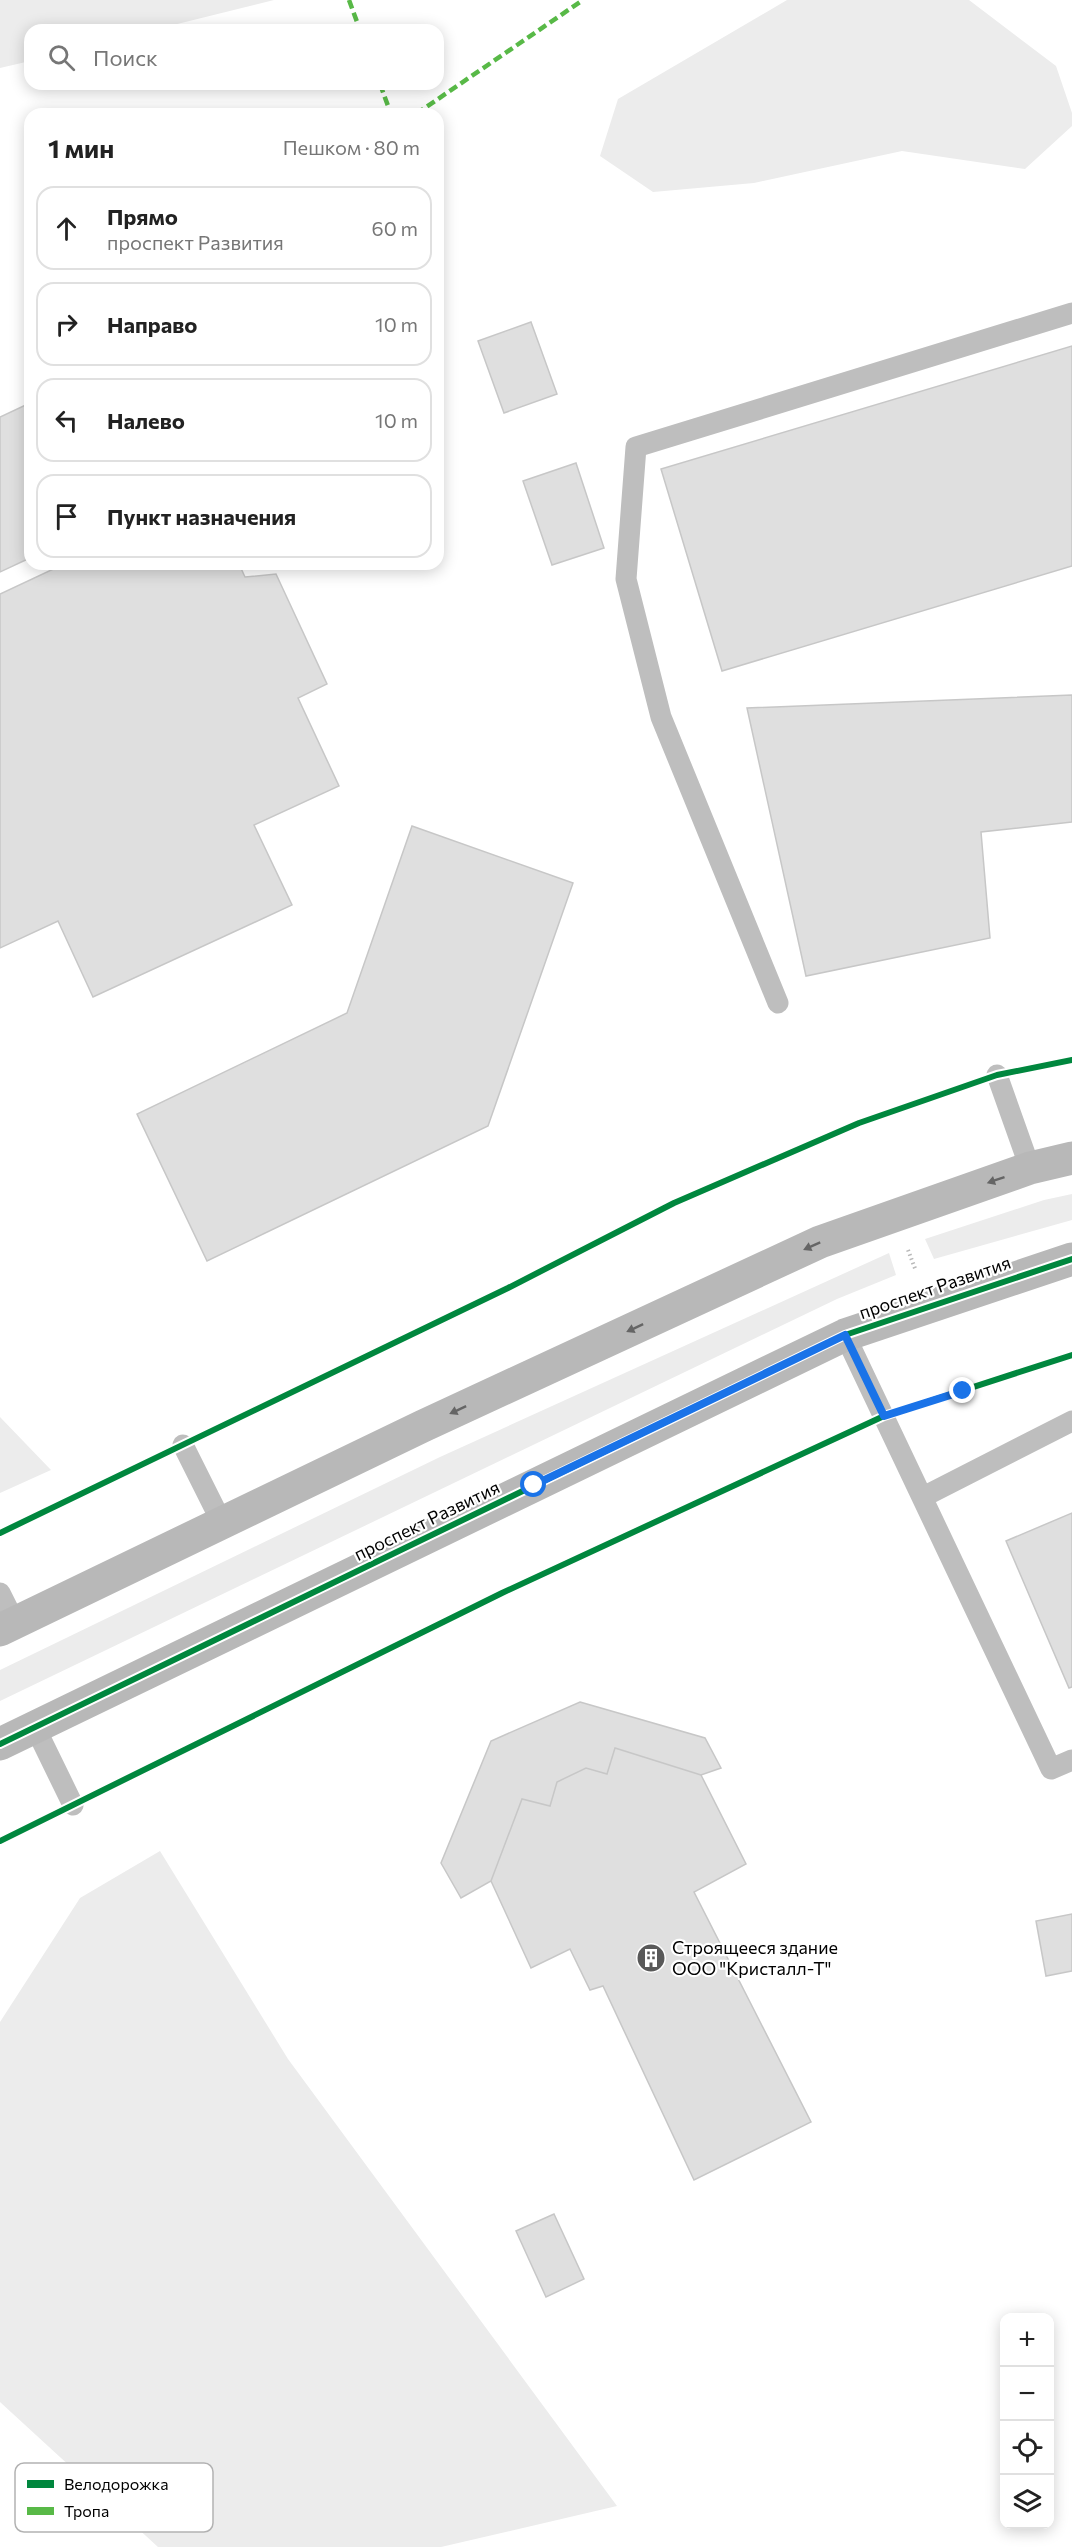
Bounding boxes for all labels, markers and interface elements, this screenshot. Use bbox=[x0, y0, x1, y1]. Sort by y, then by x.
search box bbox=[24, 24, 444, 90]
icon: search bbox=[45, 41, 78, 74]
text: Поиск bbox=[93, 44, 158, 71]
text: 1 мин bbox=[48, 132, 114, 163]
text: Пешком · 80 m bbox=[283, 135, 420, 159]
text: Прямо bbox=[107, 203, 178, 230]
icon: ahead bbox=[50, 212, 83, 245]
text: 60 m bbox=[372, 216, 418, 240]
text: проспект Развития bbox=[107, 230, 284, 254]
icon: right bbox=[50, 308, 83, 341]
text: Направо bbox=[107, 311, 197, 338]
text: 10 m bbox=[375, 312, 418, 336]
icon: left bbox=[50, 404, 83, 437]
text: Налево bbox=[107, 407, 185, 434]
text: 10 m bbox=[375, 408, 418, 432]
icon: arrive bbox=[50, 500, 83, 533]
text: Пункт назначения bbox=[107, 503, 296, 530]
one-way arrow bbox=[987, 1176, 1005, 1186]
one-way arrow bbox=[803, 1241, 821, 1251]
street label: проспект Развития bbox=[856, 1251, 1014, 1323]
one-way arrow bbox=[626, 1323, 644, 1333]
route end bbox=[949, 1377, 975, 1403]
one-way arrow bbox=[449, 1405, 467, 1415]
route start bbox=[520, 1471, 546, 1497]
street label: проспект Развития bbox=[350, 1475, 503, 1565]
place label: Строящееся здание ООО "Кристалл-Т" bbox=[672, 1936, 838, 1979]
building icon: Строящееся здание ООО "Кристалл-Т" bbox=[635, 1942, 667, 1974]
map controls bbox=[1000, 2313, 1054, 2529]
button: + bbox=[1000, 2313, 1054, 2367]
button: − bbox=[1000, 2367, 1054, 2421]
button: locate bbox=[1000, 2421, 1054, 2475]
legend bbox=[15, 2463, 213, 2532]
text: Велодорожка bbox=[64, 2474, 168, 2493]
button: layers bbox=[1000, 2475, 1054, 2529]
text: Тропа bbox=[64, 2501, 109, 2520]

